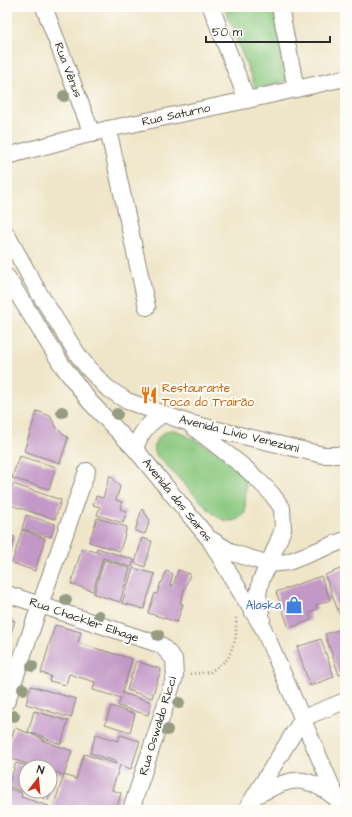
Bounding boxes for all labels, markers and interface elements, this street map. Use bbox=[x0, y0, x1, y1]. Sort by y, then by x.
scale bar bbox=[206, 18, 330, 44]
text: 50 m bbox=[212, 24, 243, 41]
street label: Rua Vênus bbox=[50, 40, 86, 100]
street label: Rua Saturno bbox=[140, 99, 212, 131]
place label: Restaurante Toca do Trairão bbox=[162, 380, 254, 411]
restaurant icon: Restaurante Toca do Trairão bbox=[139, 385, 159, 405]
street label: Avenida Lívio Veneziani bbox=[177, 411, 301, 457]
street label: Avenida das Sairas bbox=[138, 455, 216, 545]
street label: Rua Chackler Elhage bbox=[27, 593, 141, 648]
shop icon: Alaska bbox=[284, 595, 304, 615]
place label: Alaska bbox=[246, 597, 281, 614]
street label: Rua Oswaldo Ricci bbox=[135, 674, 181, 777]
north arrow bbox=[18, 759, 58, 799]
text: N bbox=[35, 762, 46, 778]

